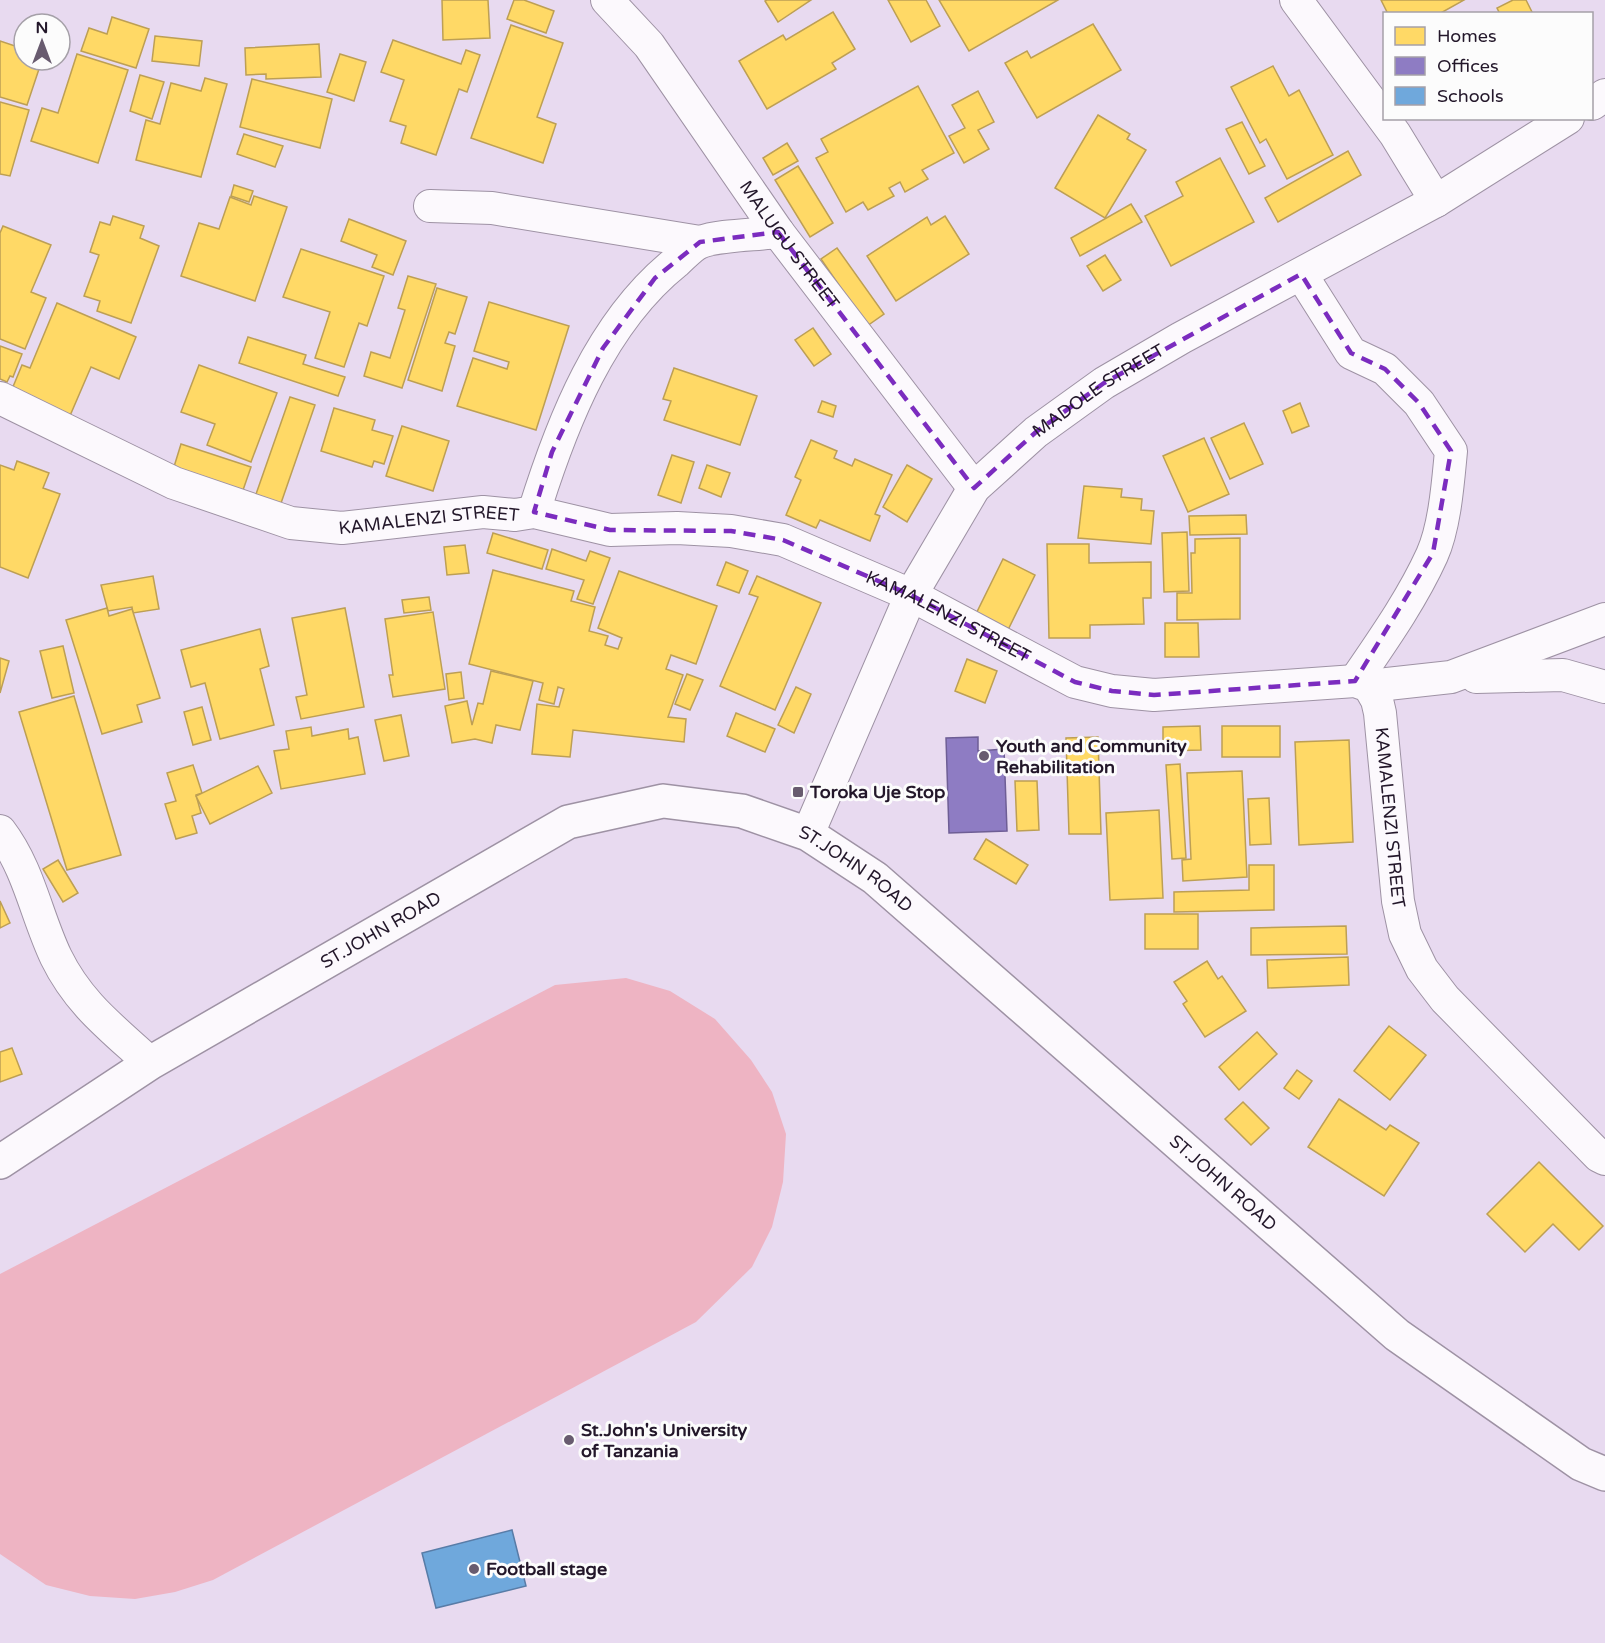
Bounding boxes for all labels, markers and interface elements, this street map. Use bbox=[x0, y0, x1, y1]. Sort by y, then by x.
north arrow bbox=[12, 12, 72, 72]
legend bbox=[1383, 12, 1593, 120]
text: N bbox=[36, 18, 48, 38]
text: Homes bbox=[1437, 25, 1497, 47]
text: Offices bbox=[1437, 55, 1499, 77]
text: Schools bbox=[1437, 85, 1504, 107]
street label: MALUGU STREET bbox=[735, 176, 844, 314]
street label: MADOLE STREET bbox=[1028, 339, 1168, 442]
street label: KAMALENZI STREET bbox=[337, 501, 520, 539]
street label: KAMALENZI STREET bbox=[863, 566, 1034, 667]
street label: KAMALENZI STREET bbox=[1370, 726, 1410, 910]
place label: Youth and Community Rehabilitation bbox=[996, 735, 1187, 778]
marker: Youth and Community Rehabilitation bbox=[977, 749, 991, 763]
place label: Toroka Uje Stop bbox=[809, 781, 945, 803]
marker: Toroka Uje Stop bbox=[791, 785, 805, 799]
street label: ST.JOHN ROAD bbox=[796, 821, 917, 917]
street label: ST.JOHN ROAD bbox=[316, 887, 445, 973]
street label: ST.JOHN ROAD bbox=[1165, 1130, 1281, 1236]
place label: St.John's University of Tanzania bbox=[581, 1419, 748, 1462]
marker: St.John's University of Tanzania bbox=[562, 1433, 576, 1447]
place label: Football stage bbox=[486, 1558, 607, 1580]
marker: Football stage bbox=[467, 1562, 481, 1576]

